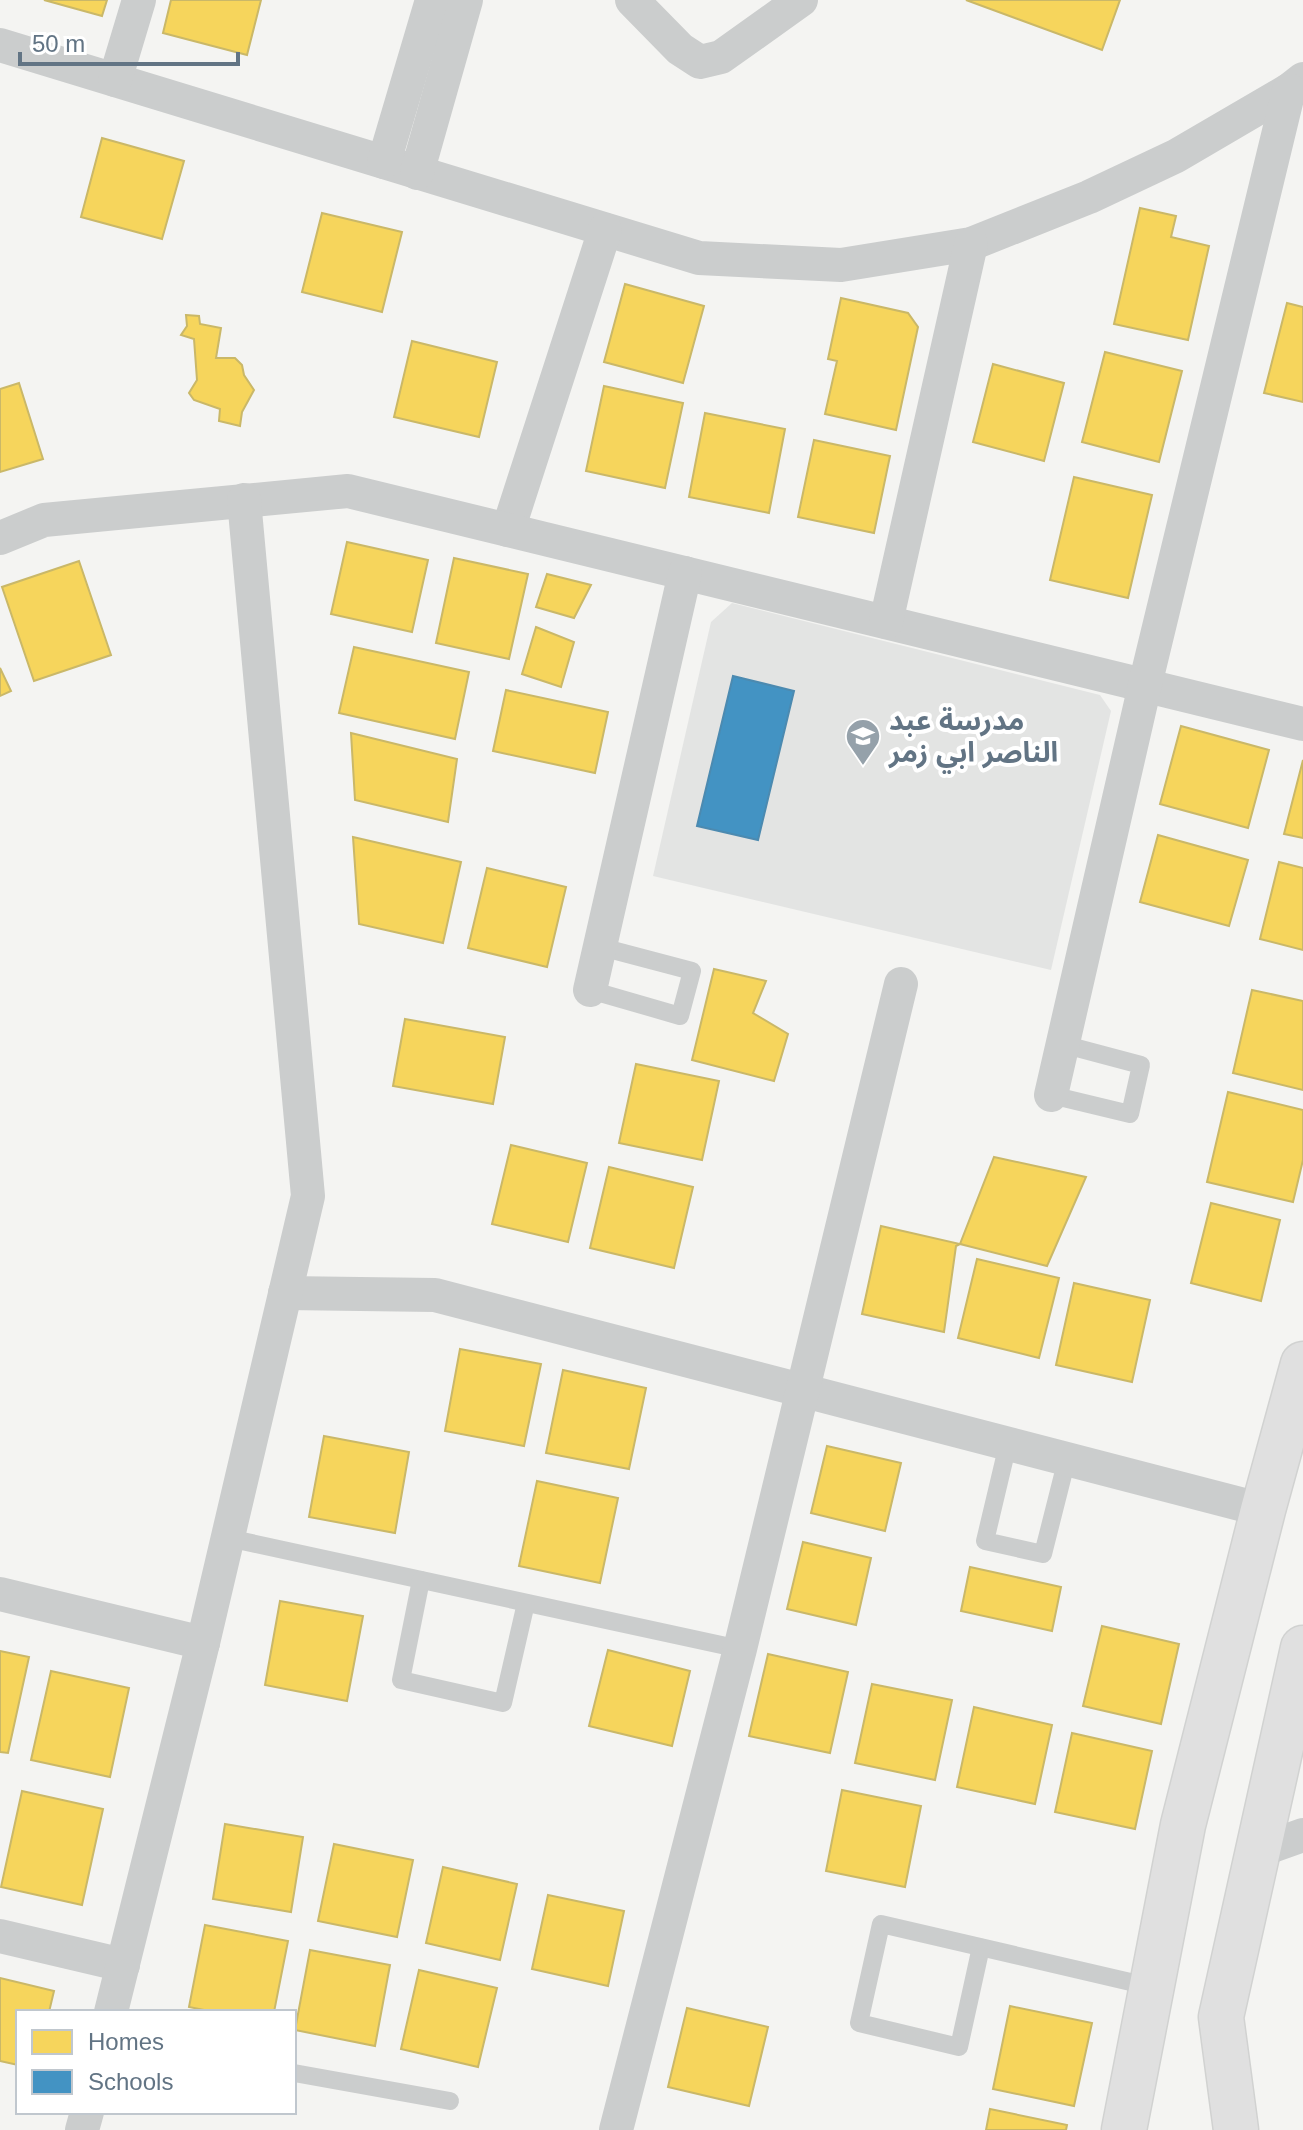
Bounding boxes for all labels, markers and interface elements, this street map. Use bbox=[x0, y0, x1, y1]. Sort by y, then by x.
scale bar bbox=[20, 16, 238, 66]
text: 50 m bbox=[32, 30, 85, 57]
place label: مدرسة عبد الناصر ابي زمر bbox=[888, 705, 1058, 774]
school or university icon: مدرسة عبد الناصر ابي زمر bbox=[844, 717, 882, 767]
legend bbox=[16, 2010, 296, 2114]
text: Homes bbox=[88, 2028, 164, 2055]
text: Schools bbox=[88, 2068, 173, 2095]

